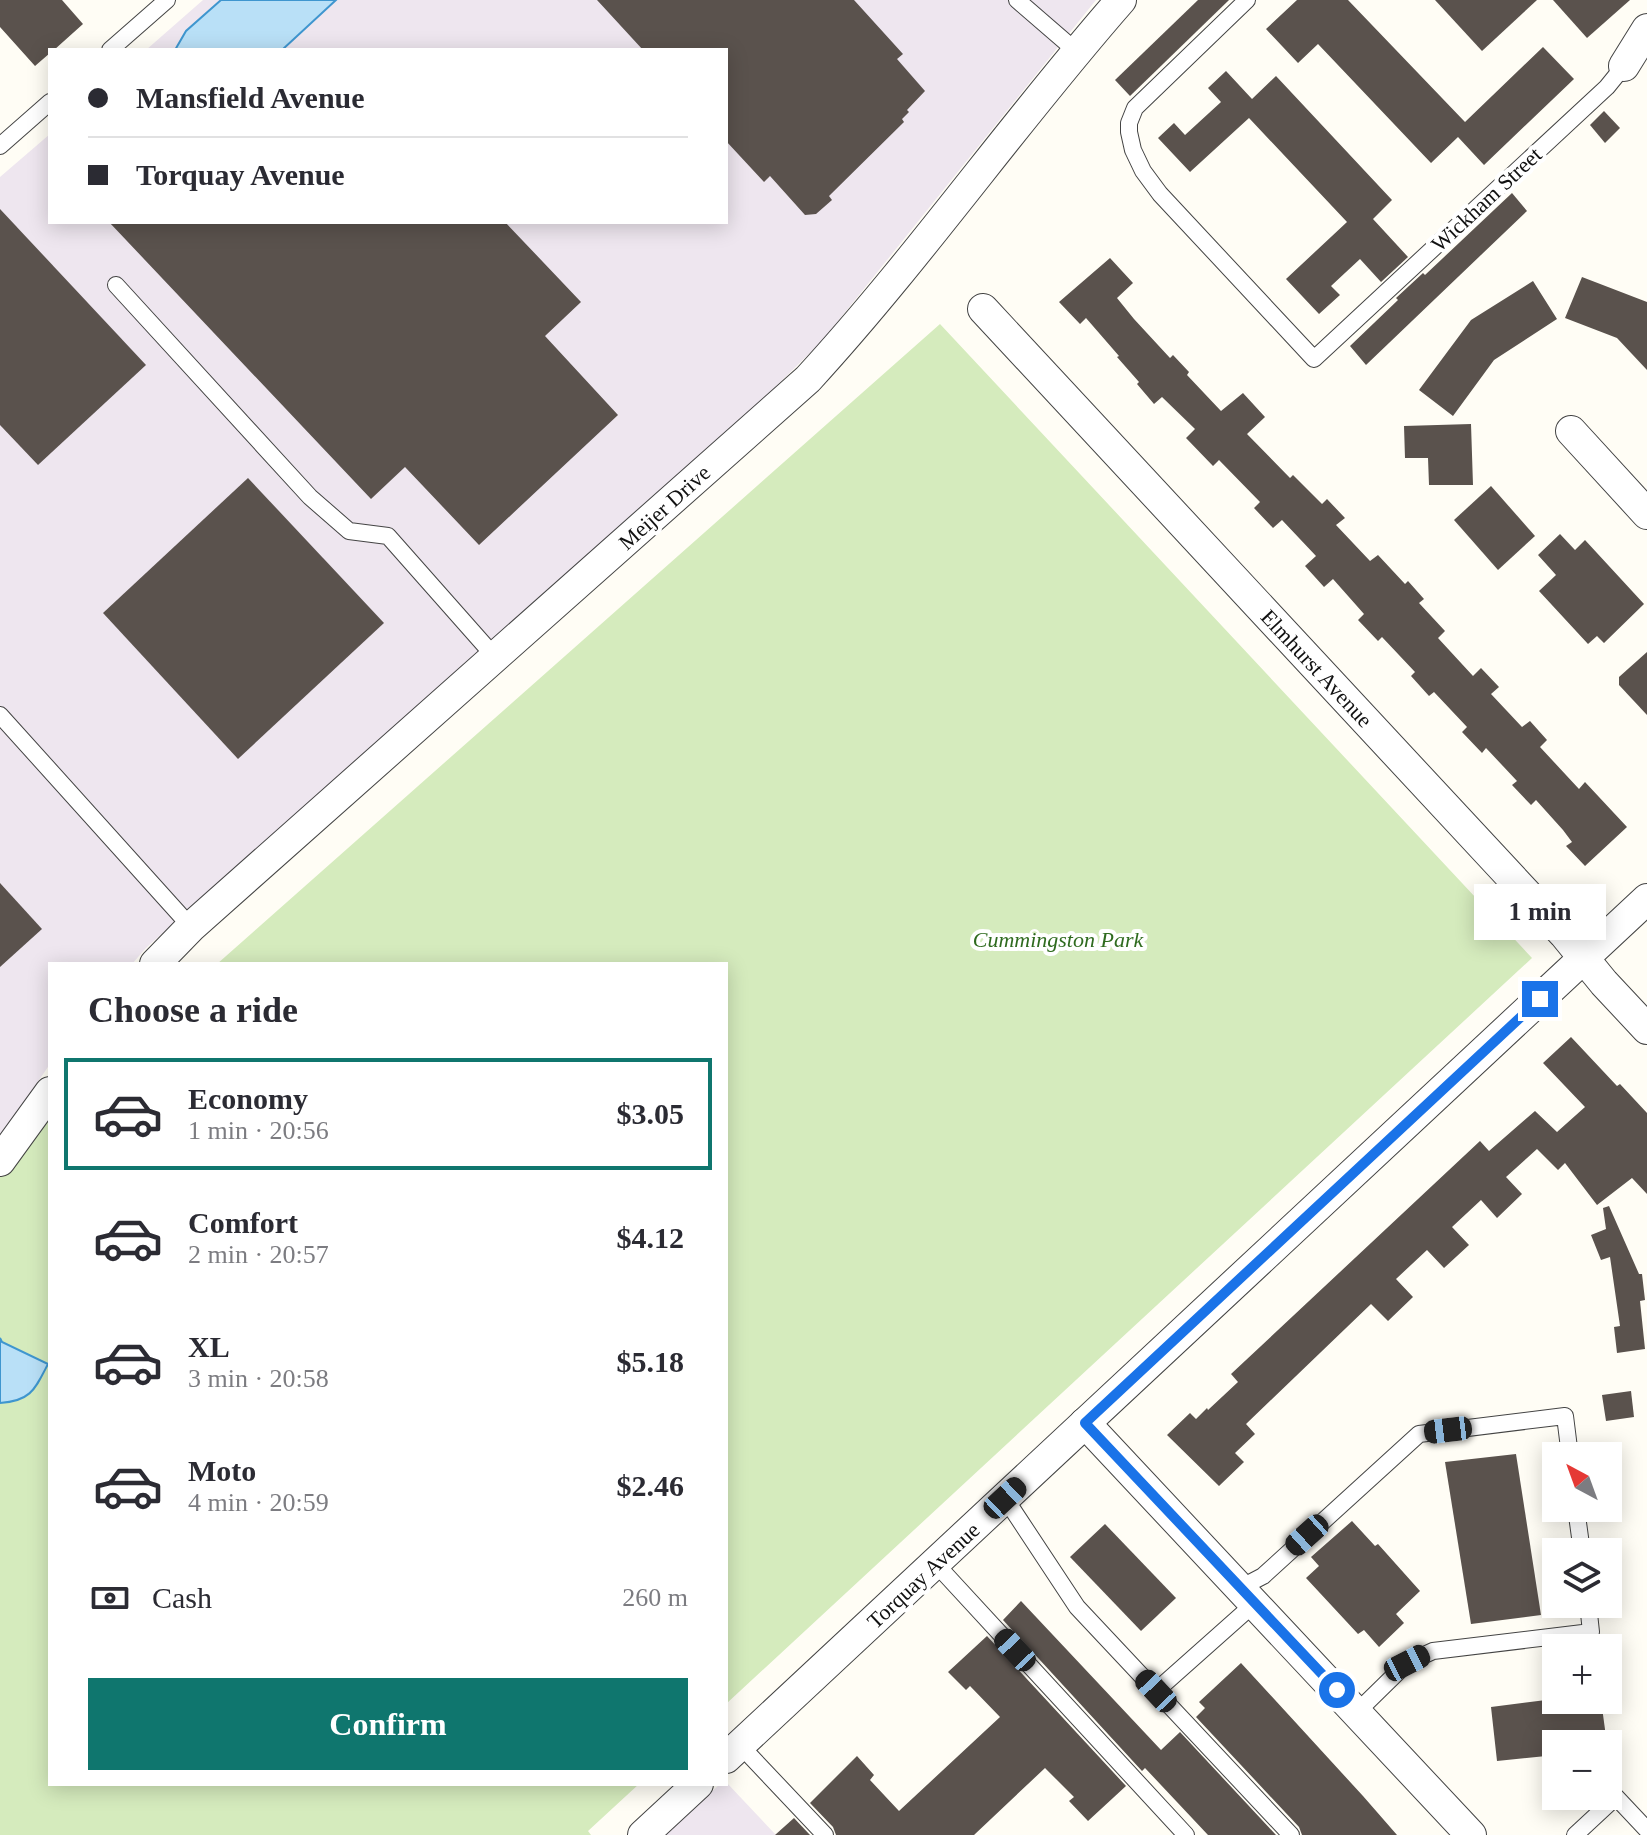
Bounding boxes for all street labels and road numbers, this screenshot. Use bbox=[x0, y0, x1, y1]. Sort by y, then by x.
street label: Wickham Street bbox=[1426, 142, 1547, 257]
street label: Meijer Drive bbox=[614, 460, 715, 555]
street label: Elmhurst Avenue bbox=[1256, 604, 1378, 732]
street label: Torquay Avenue bbox=[862, 1517, 985, 1634]

